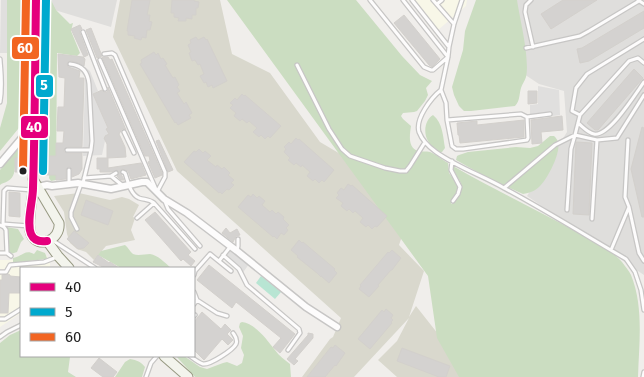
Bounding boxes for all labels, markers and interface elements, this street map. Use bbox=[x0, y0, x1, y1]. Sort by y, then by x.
line badge: 60 bbox=[11, 36, 40, 60]
text: 60 bbox=[17, 40, 33, 57]
line badge: 5 bbox=[35, 74, 54, 98]
text: 5 bbox=[40, 77, 48, 94]
line badge: 40 bbox=[20, 115, 49, 139]
text: 40 bbox=[26, 119, 42, 136]
unlabelled marker bbox=[18, 166, 28, 176]
legend bbox=[20, 267, 195, 357]
text: 40 bbox=[65, 278, 81, 296]
text: 5 bbox=[65, 303, 73, 321]
text: 60 bbox=[65, 328, 81, 346]

